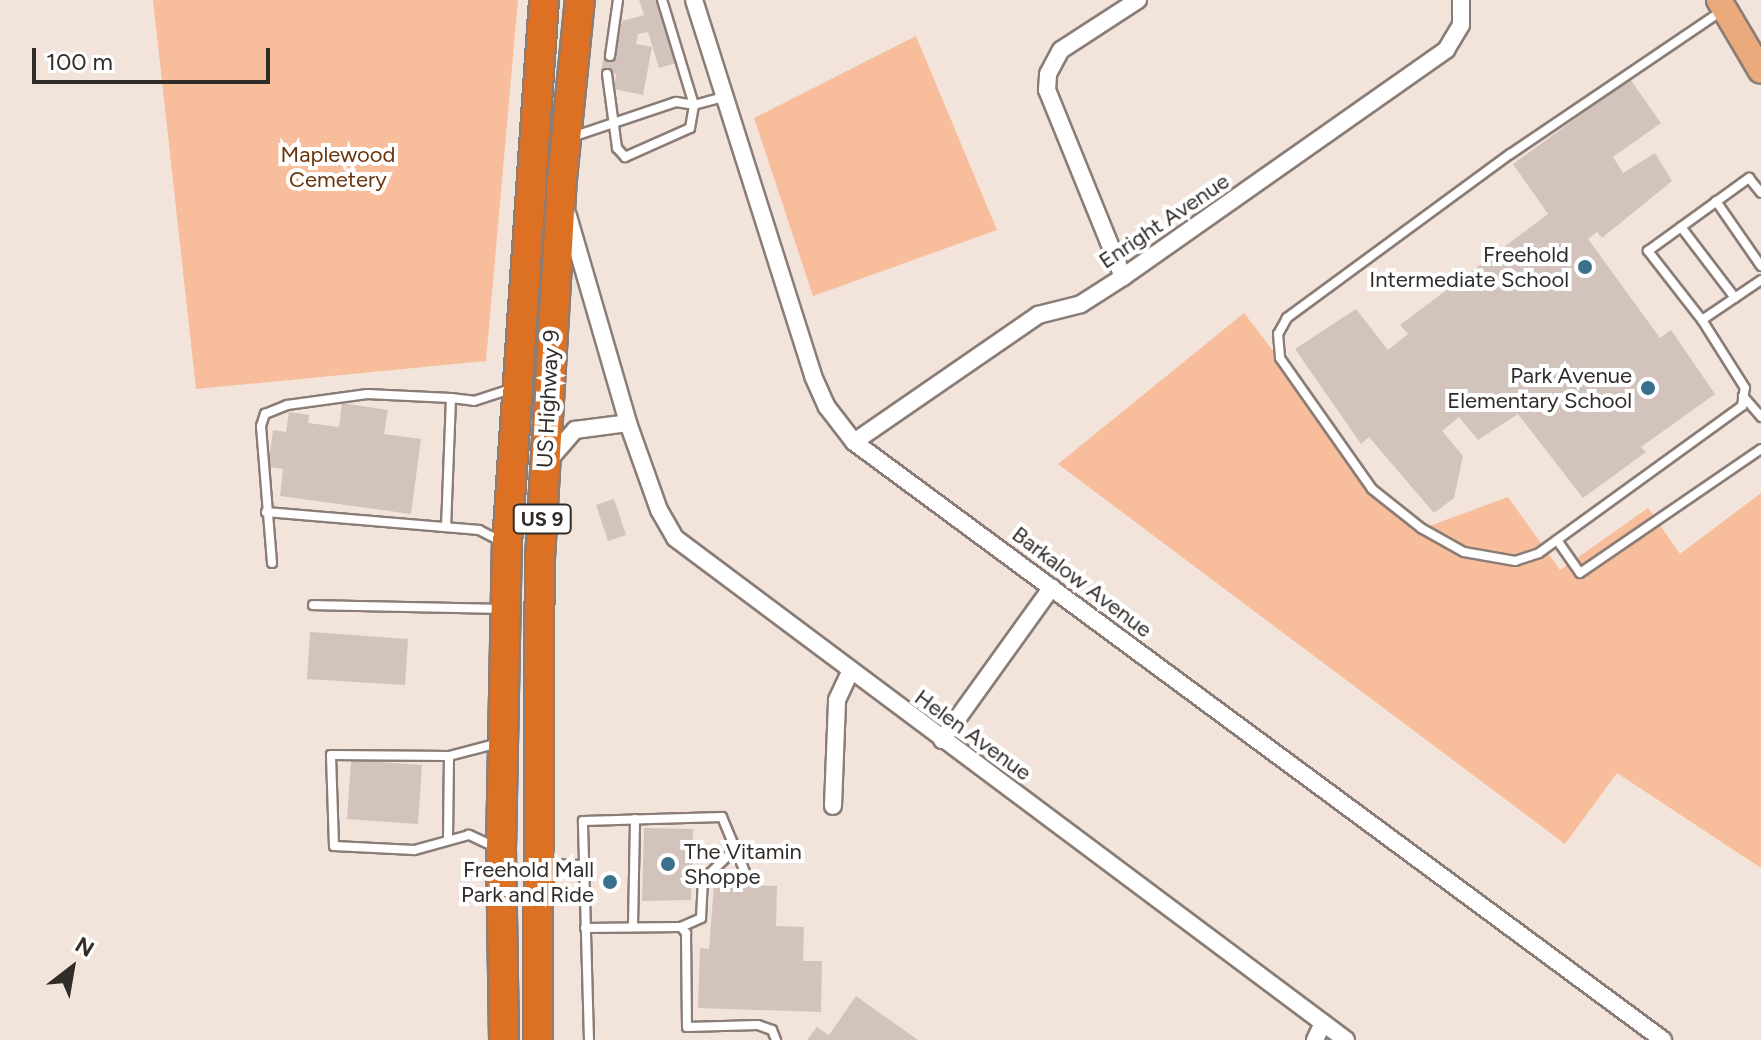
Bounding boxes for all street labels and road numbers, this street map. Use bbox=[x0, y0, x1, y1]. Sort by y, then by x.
street label: Enright Avenue bbox=[1094, 168, 1234, 274]
street label: US Highway 9 bbox=[531, 329, 565, 469]
road number: US 9 bbox=[512, 503, 572, 535]
street label: Barkalow Avenue bbox=[1007, 521, 1157, 643]
street label: Helen Avenue bbox=[910, 684, 1036, 786]

